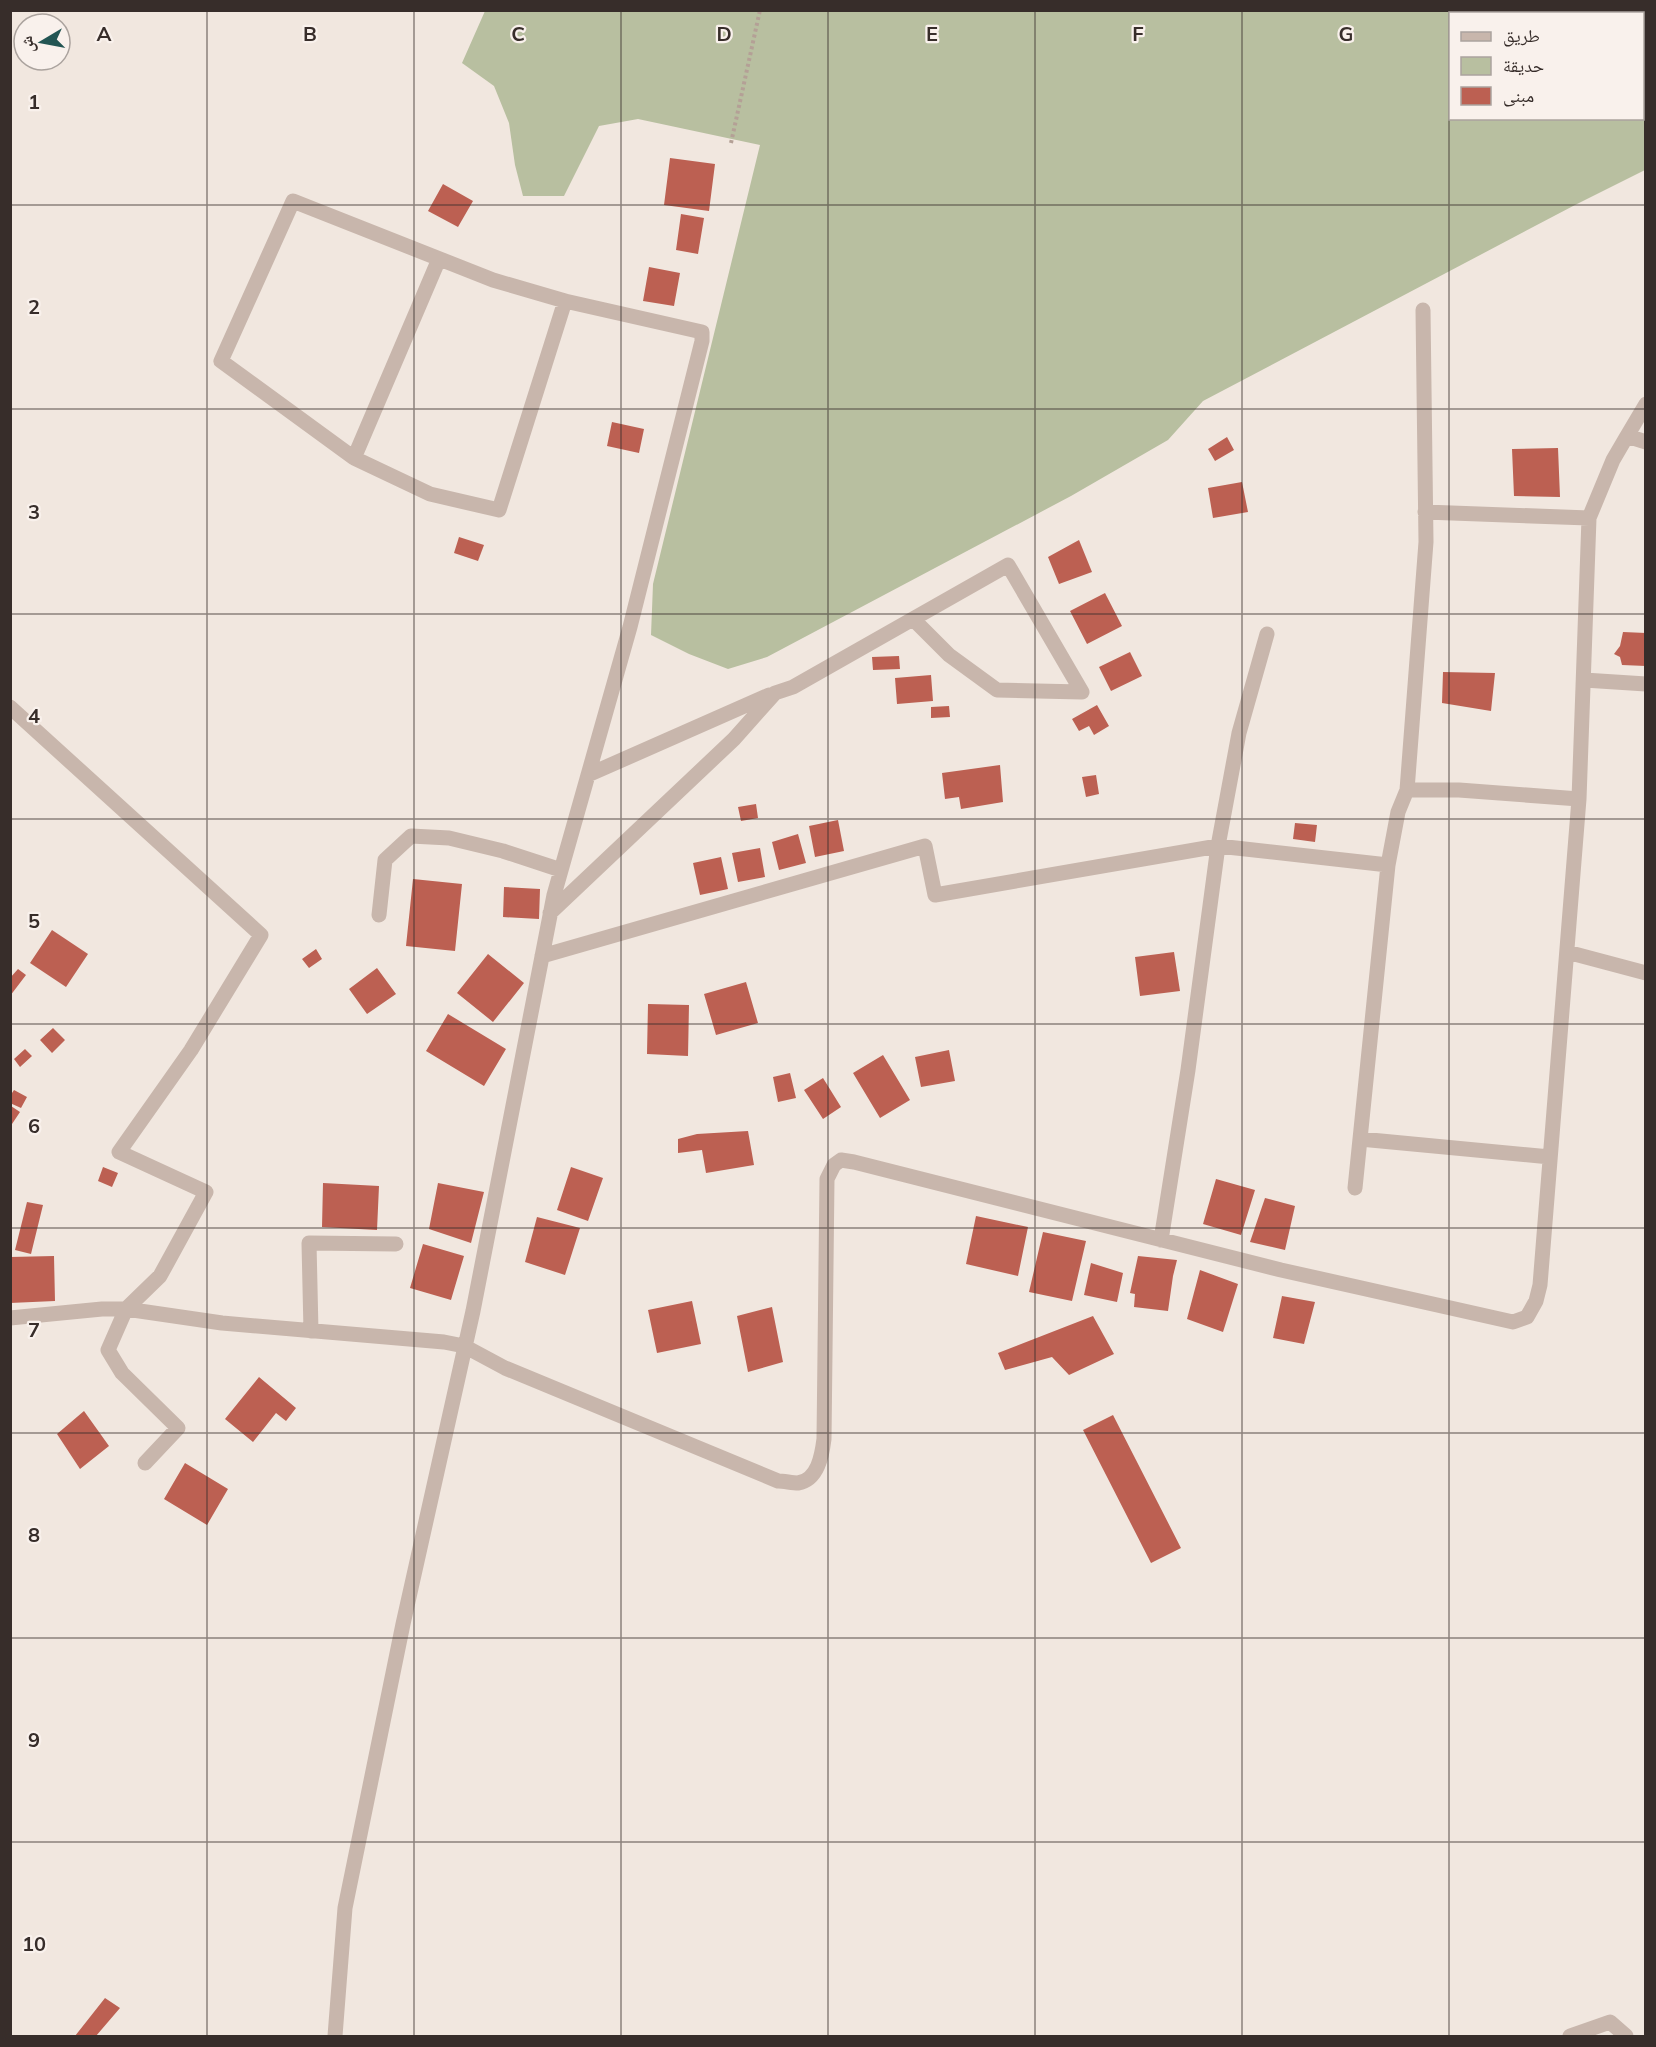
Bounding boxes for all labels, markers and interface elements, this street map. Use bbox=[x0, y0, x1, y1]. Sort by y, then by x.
north arrow bbox=[12, 12, 72, 72]
legend bbox=[1449, 12, 1644, 120]
text: A bbox=[97, 21, 112, 46]
text: B bbox=[303, 21, 317, 46]
text: C bbox=[511, 21, 525, 46]
text: D bbox=[716, 21, 732, 46]
text: E bbox=[926, 21, 938, 46]
text: F bbox=[1132, 21, 1144, 46]
text: G bbox=[1339, 21, 1353, 46]
text: طريق bbox=[1503, 24, 1540, 47]
text: ش bbox=[16, 34, 39, 55]
text: حديقة bbox=[1503, 54, 1544, 77]
text: مبنى bbox=[1503, 84, 1534, 107]
text: 1 bbox=[28, 89, 40, 114]
text: 2 bbox=[28, 294, 40, 319]
text: 3 bbox=[28, 499, 40, 524]
text: 4 bbox=[28, 703, 40, 728]
text: 5 bbox=[28, 908, 40, 933]
text: 6 bbox=[28, 1113, 40, 1138]
text: 7 bbox=[28, 1317, 40, 1342]
text: 8 bbox=[28, 1522, 40, 1547]
text: 9 bbox=[28, 1727, 40, 1752]
text: 10 bbox=[22, 1931, 46, 1956]

